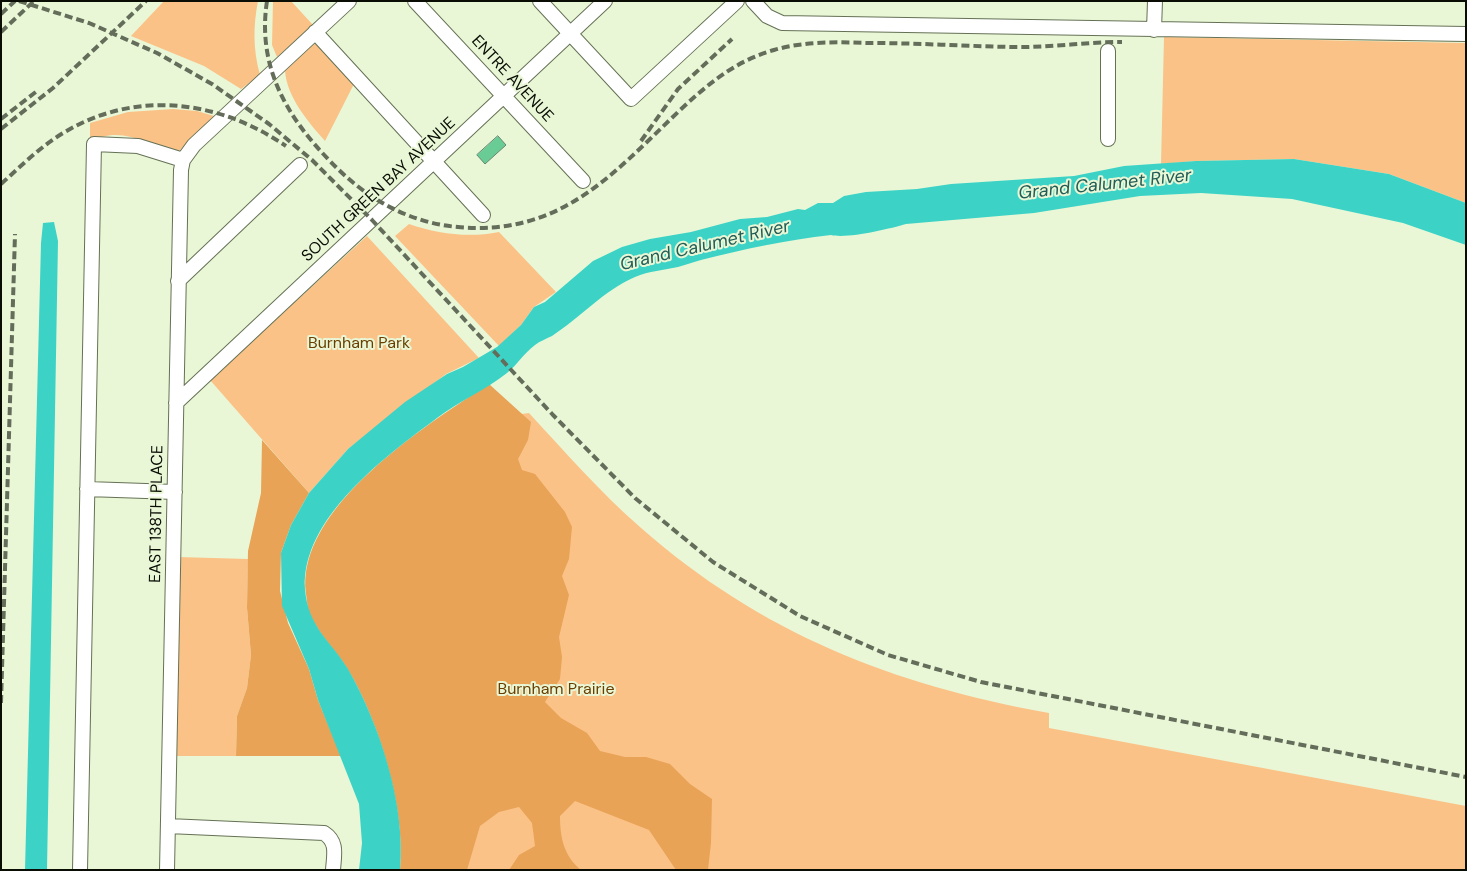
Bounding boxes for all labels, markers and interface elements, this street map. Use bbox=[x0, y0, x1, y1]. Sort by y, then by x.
street label: ENTRE AVENUE bbox=[467, 32, 557, 126]
street label: SOUTH GREEN BAY AVENUE bbox=[298, 114, 460, 266]
water label: Grand Calumet River bbox=[1017, 165, 1193, 205]
water label: Grand Calumet River bbox=[618, 216, 792, 276]
park label: Burnham Park bbox=[308, 334, 410, 354]
street label: EAST 138TH PLACE bbox=[146, 445, 168, 583]
park label: Burnham Prairie bbox=[498, 680, 614, 700]

